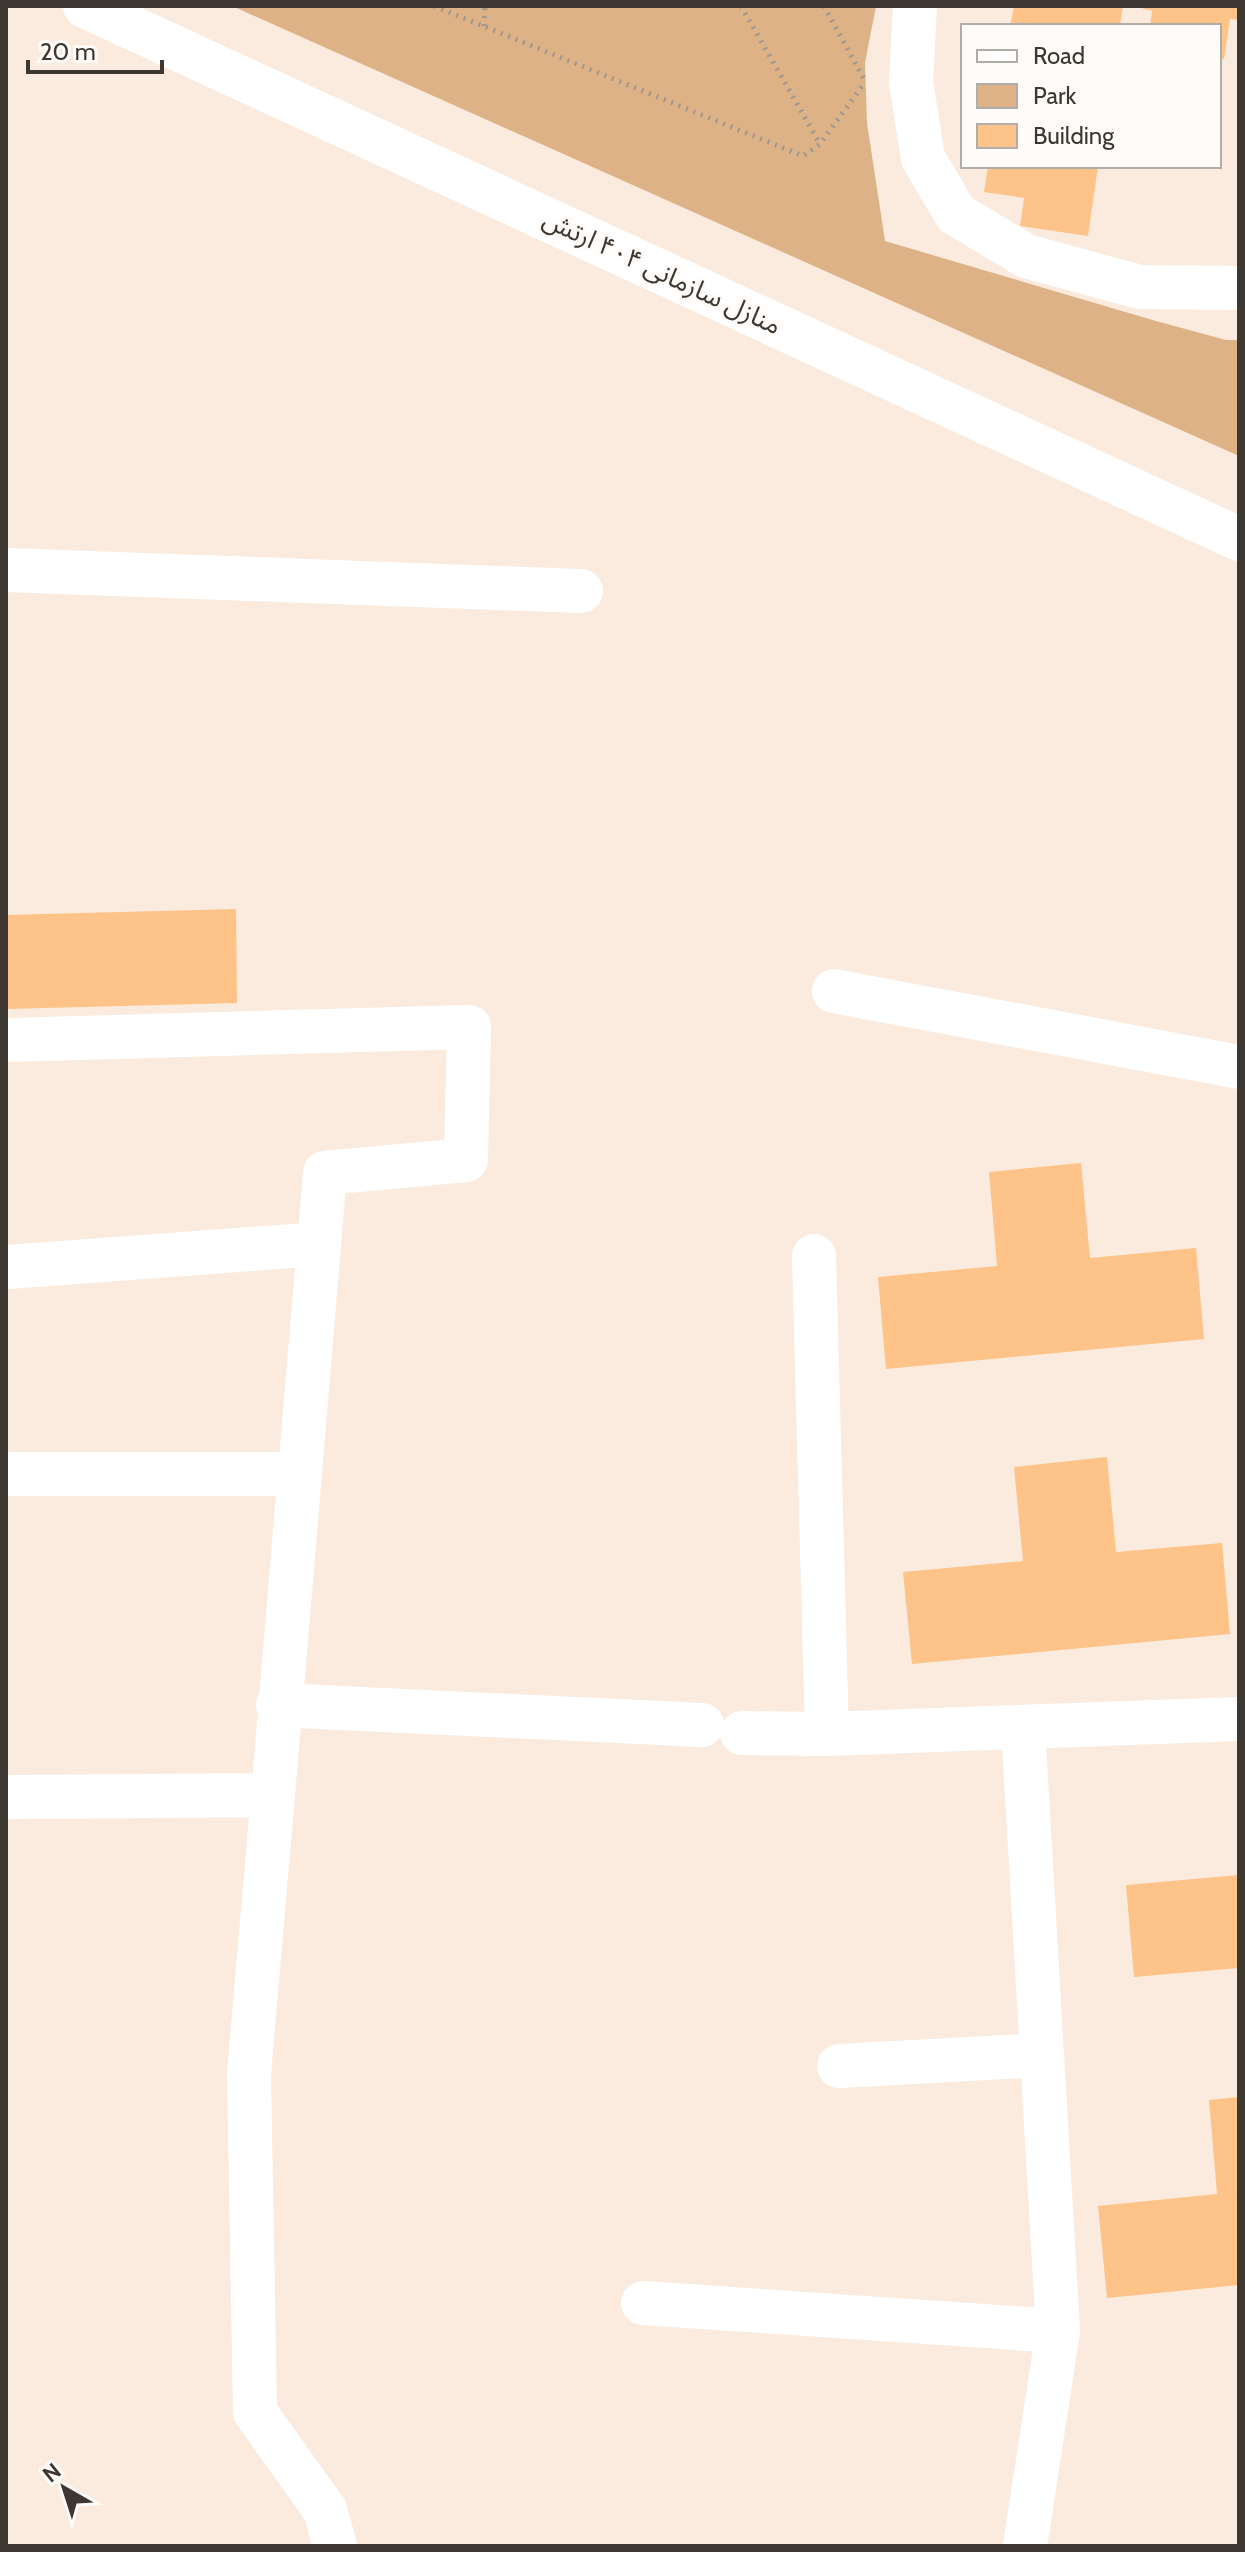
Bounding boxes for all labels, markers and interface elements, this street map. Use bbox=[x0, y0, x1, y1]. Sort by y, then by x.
scale bar bbox=[28, 24, 162, 74]
legend bbox=[961, 24, 1221, 168]
text: 20 m bbox=[40, 37, 96, 66]
text: Road bbox=[1033, 41, 1085, 70]
text: Park bbox=[1033, 81, 1076, 110]
text: Building bbox=[1033, 121, 1115, 150]
street label: منازل سازمانی ۴۰۴ ارتش bbox=[538, 203, 786, 341]
north arrow bbox=[24, 2448, 104, 2528]
text: N bbox=[37, 2457, 66, 2488]

